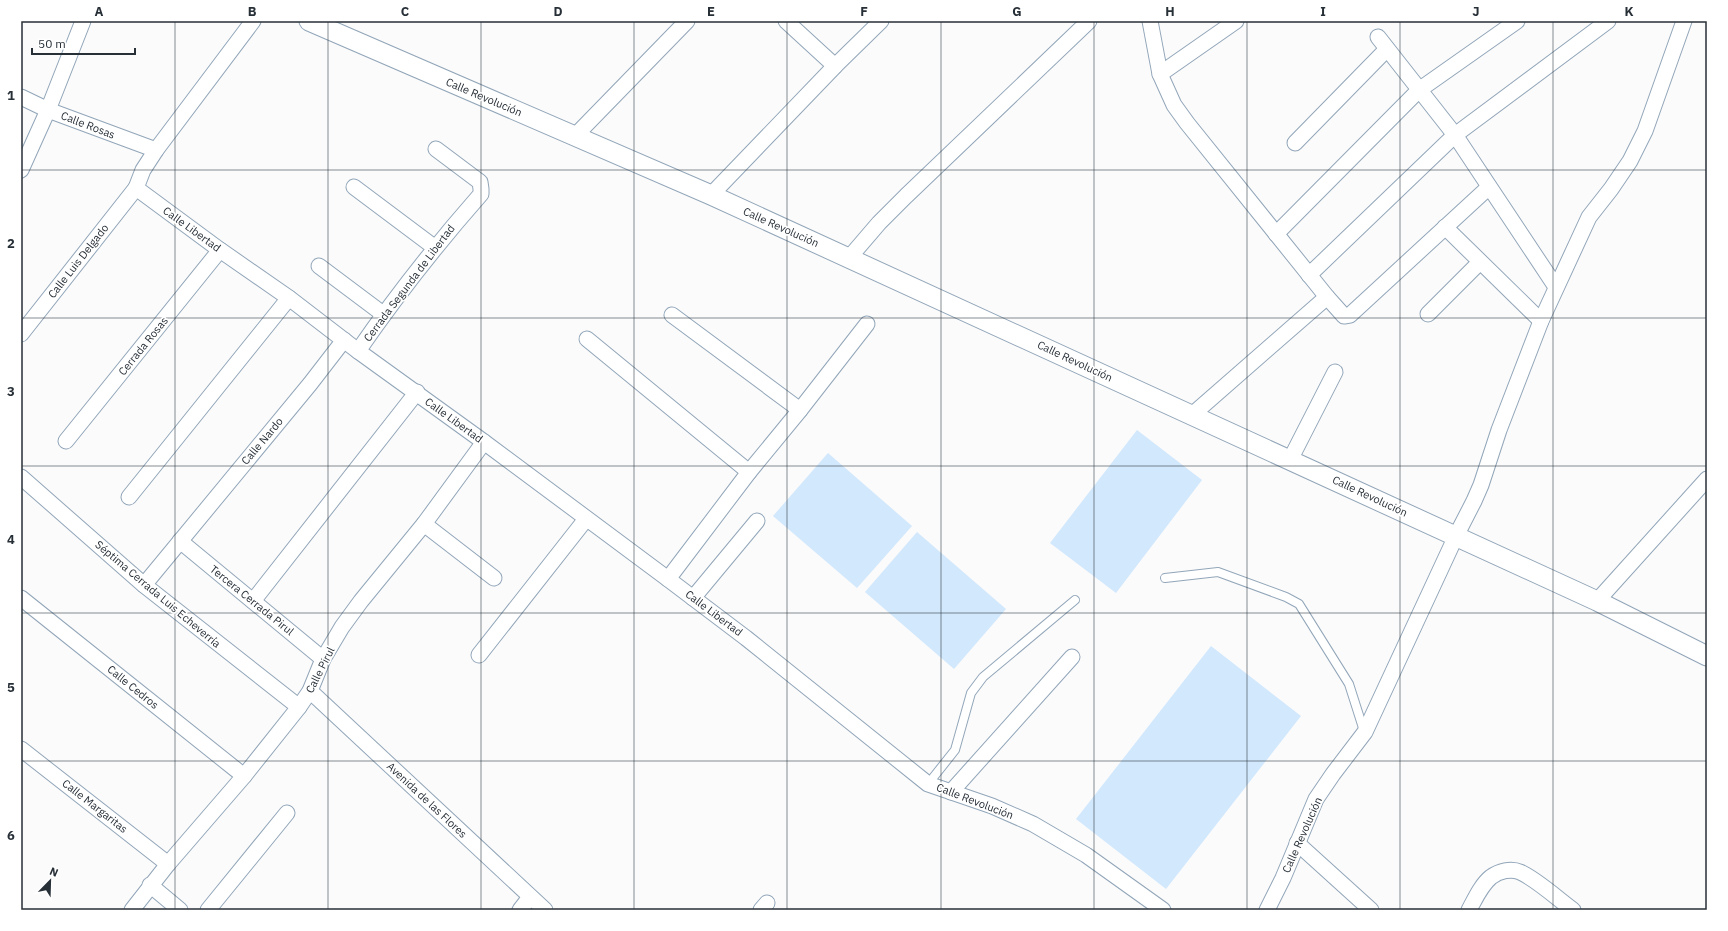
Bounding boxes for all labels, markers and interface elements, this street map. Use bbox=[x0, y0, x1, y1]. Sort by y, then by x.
text: A bbox=[95, 3, 104, 20]
text: B bbox=[248, 3, 257, 20]
text: C bbox=[401, 3, 410, 20]
text: D bbox=[553, 3, 563, 20]
text: E bbox=[707, 3, 715, 20]
text: F bbox=[860, 3, 868, 20]
text: G bbox=[1012, 3, 1022, 20]
text: H bbox=[1165, 3, 1175, 20]
text: I bbox=[1320, 3, 1326, 20]
text: J bbox=[1472, 3, 1480, 20]
text: K bbox=[1624, 3, 1634, 20]
scale bar bbox=[32, 30, 135, 56]
text: 50 m bbox=[38, 36, 66, 51]
street label: Calle Revolución bbox=[444, 75, 524, 119]
text: 1 bbox=[7, 87, 15, 104]
street label: Calle Rosas bbox=[59, 108, 117, 142]
street label: Calle Libertad bbox=[160, 203, 224, 255]
street label: Calle Revolución bbox=[741, 204, 821, 250]
street label: Calle Luis Delgado bbox=[45, 221, 111, 301]
street label: Cerrada Segunda de Libertad bbox=[360, 222, 458, 344]
text: 2 bbox=[7, 235, 15, 252]
street label: Cerrada Rosas bbox=[115, 314, 171, 378]
street label: Calle Revolución bbox=[1035, 337, 1115, 385]
text: 3 bbox=[7, 383, 15, 400]
street label: Calle Libertad bbox=[422, 394, 486, 446]
street label: Calle Nardo bbox=[238, 415, 286, 467]
street label: Calle Revolución bbox=[1330, 472, 1410, 520]
text: 4 bbox=[7, 531, 15, 548]
street label: Séptima Cerrada Luis Echeverría bbox=[92, 537, 224, 651]
street label: Tercera Cerrada Pirul bbox=[207, 562, 297, 638]
street label: Calle Libertad bbox=[683, 587, 745, 639]
street label: Calle Pirul bbox=[302, 645, 338, 695]
street label: Calle Cedros bbox=[104, 662, 162, 712]
text: 5 bbox=[7, 679, 15, 696]
street label: Avenida de las Flores bbox=[384, 759, 470, 841]
street label: Calle Margaritas bbox=[59, 776, 131, 836]
street label: Calle Revolución bbox=[934, 780, 1016, 822]
street label: Calle Revolución bbox=[1279, 795, 1325, 875]
text: 6 bbox=[7, 827, 15, 844]
north arrow bbox=[30, 861, 70, 901]
text: N bbox=[48, 864, 60, 880]

